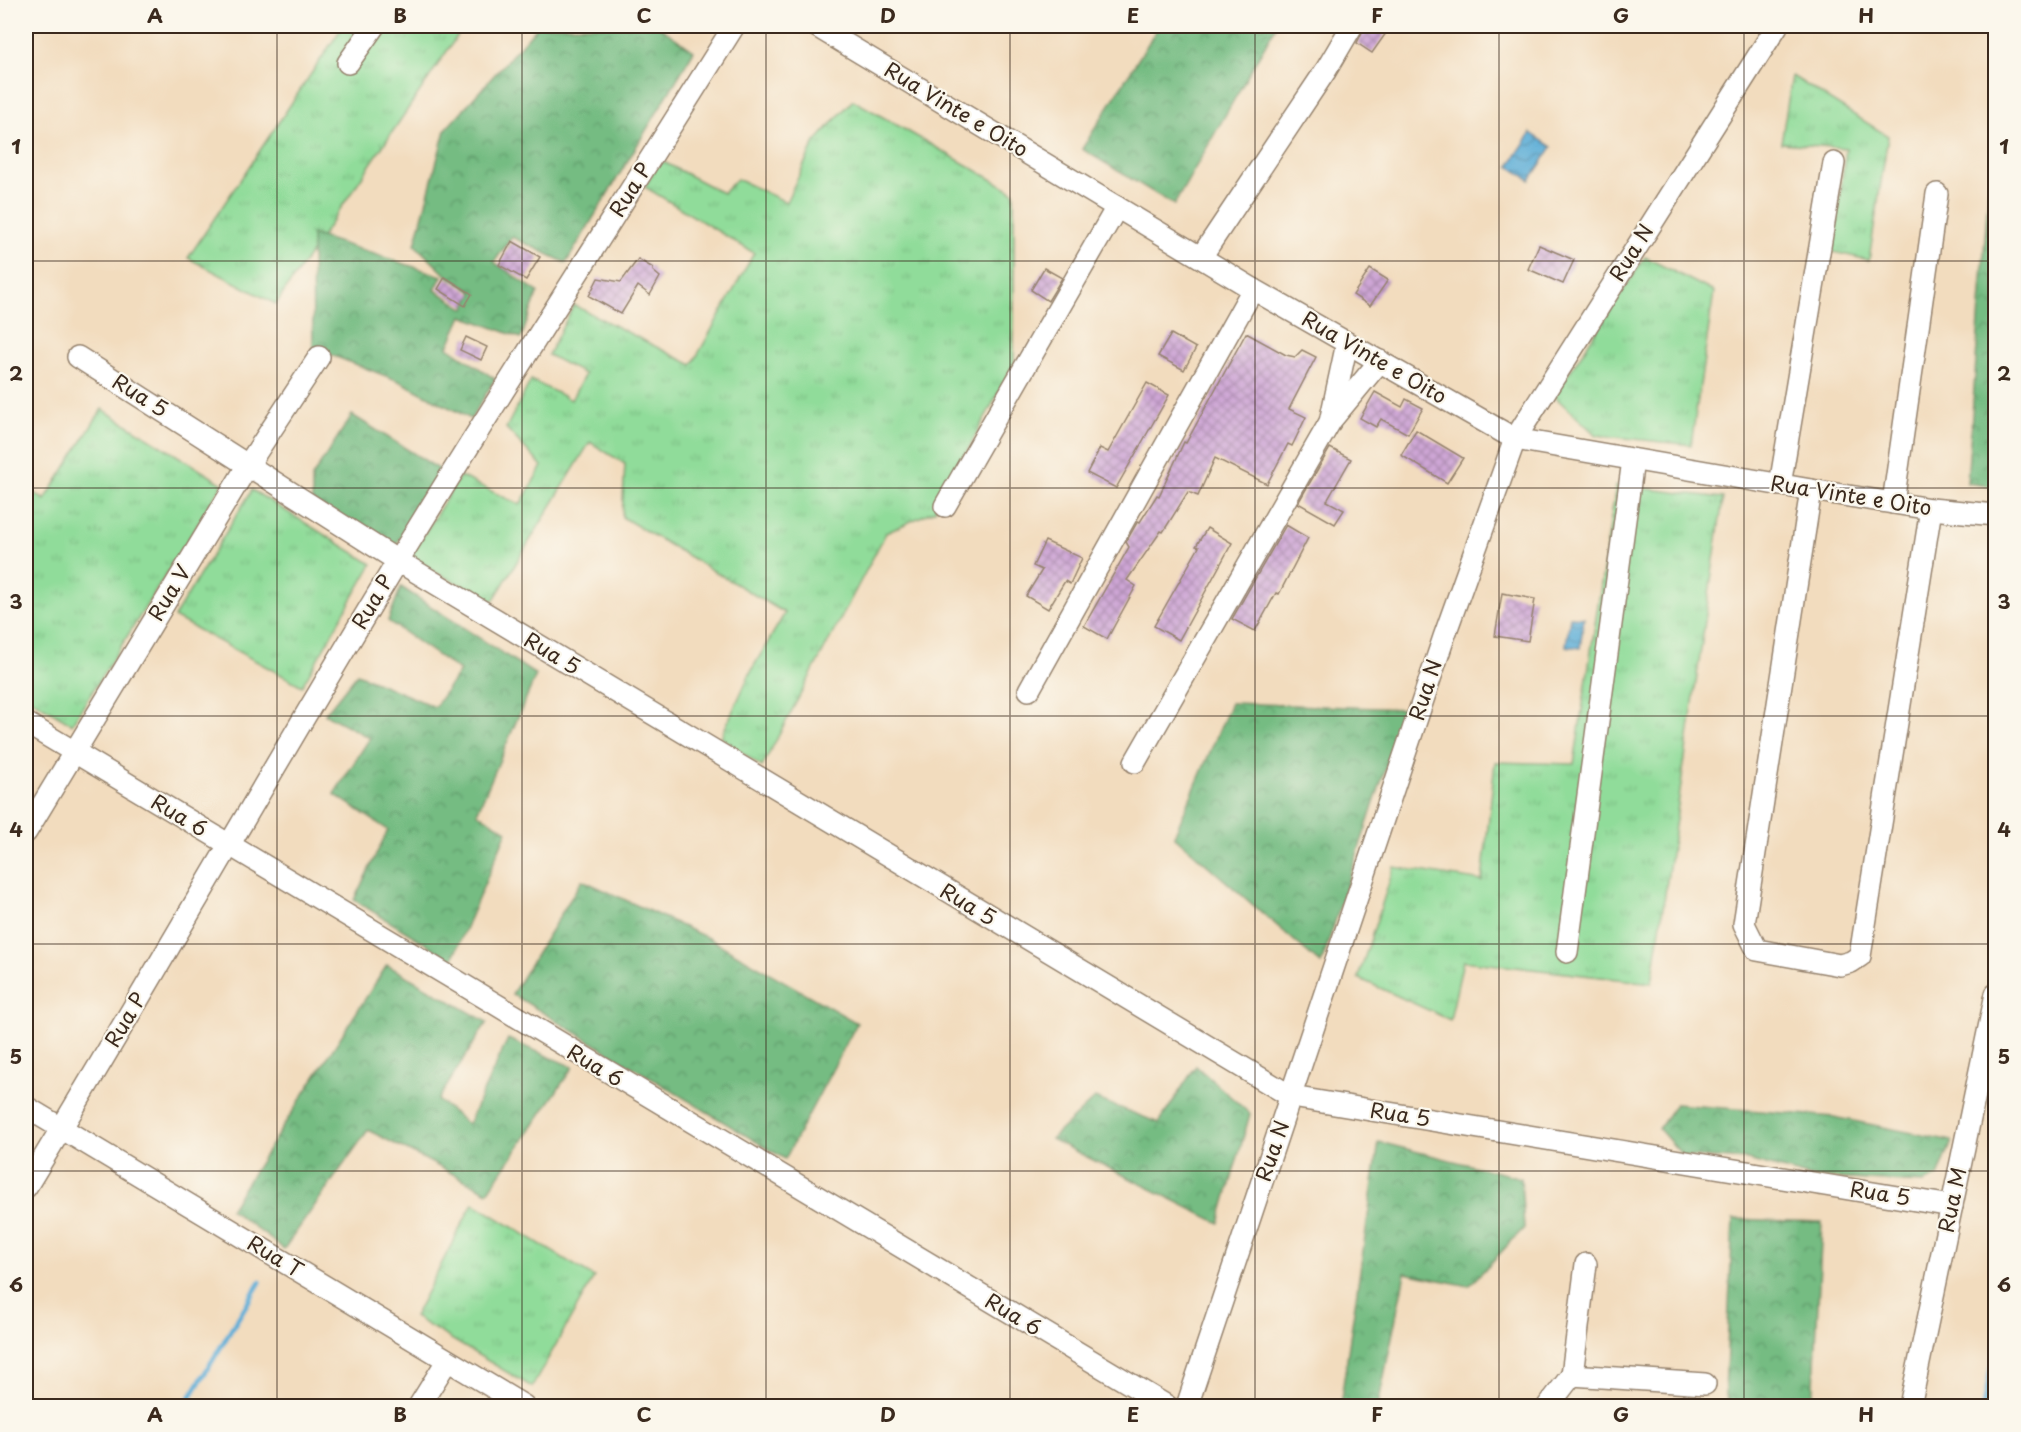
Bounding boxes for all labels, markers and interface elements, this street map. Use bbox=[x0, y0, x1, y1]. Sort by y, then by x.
text: A bbox=[147, 0, 163, 30]
text: B bbox=[393, 0, 407, 30]
text: C bbox=[636, 0, 652, 30]
text: D bbox=[880, 0, 896, 30]
text: E bbox=[1127, 0, 1139, 30]
text: F bbox=[1371, 0, 1383, 30]
text: G bbox=[1613, 0, 1629, 30]
text: H bbox=[1858, 0, 1874, 30]
street label: Rua Vinte e Oito bbox=[879, 53, 1035, 164]
text: 1 bbox=[11, 131, 21, 161]
text: 1 bbox=[1999, 131, 2009, 161]
street label: Rua P bbox=[600, 155, 659, 223]
street label: Rua N bbox=[1600, 217, 1660, 287]
street label: Rua Vinte e Oito bbox=[1296, 302, 1454, 411]
text: 2 bbox=[9, 358, 23, 388]
text: 2 bbox=[1997, 358, 2011, 388]
street label: Rua 5 bbox=[107, 365, 175, 424]
street label: Rua Vinte e Oito bbox=[1768, 465, 1934, 523]
street label: Rua V bbox=[139, 558, 198, 626]
street label: Rua P bbox=[342, 567, 400, 635]
text: 3 bbox=[9, 586, 23, 616]
text: 3 bbox=[1997, 586, 2011, 616]
street label: Rua 5 bbox=[519, 623, 587, 682]
street label: Rua N bbox=[1399, 655, 1449, 724]
street label: Rua 6 bbox=[146, 785, 214, 844]
text: 4 bbox=[9, 814, 23, 844]
text: 4 bbox=[1997, 814, 2011, 844]
street label: Rua 5 bbox=[935, 874, 1003, 933]
street label: Rua P bbox=[95, 985, 153, 1053]
street label: Rua 6 bbox=[562, 1035, 630, 1094]
text: 5 bbox=[10, 1041, 22, 1071]
text: 5 bbox=[1998, 1041, 2010, 1071]
street label: Rua 5 bbox=[1368, 1092, 1433, 1134]
street label: Rua N bbox=[1246, 1115, 1296, 1185]
street label: Rua M bbox=[1929, 1164, 1974, 1235]
street label: Rua 5 bbox=[1848, 1171, 1913, 1213]
street label: Rua T bbox=[242, 1226, 311, 1285]
text: 6 bbox=[9, 1269, 23, 1299]
text: 6 bbox=[1997, 1269, 2011, 1299]
street label: Rua 6 bbox=[980, 1284, 1048, 1343]
text: A bbox=[147, 1399, 163, 1429]
text: B bbox=[393, 1399, 407, 1429]
text: C bbox=[636, 1399, 652, 1429]
text: D bbox=[880, 1399, 896, 1429]
text: E bbox=[1127, 1399, 1139, 1429]
text: F bbox=[1371, 1399, 1383, 1429]
text: G bbox=[1613, 1399, 1629, 1429]
text: H bbox=[1858, 1399, 1874, 1429]

